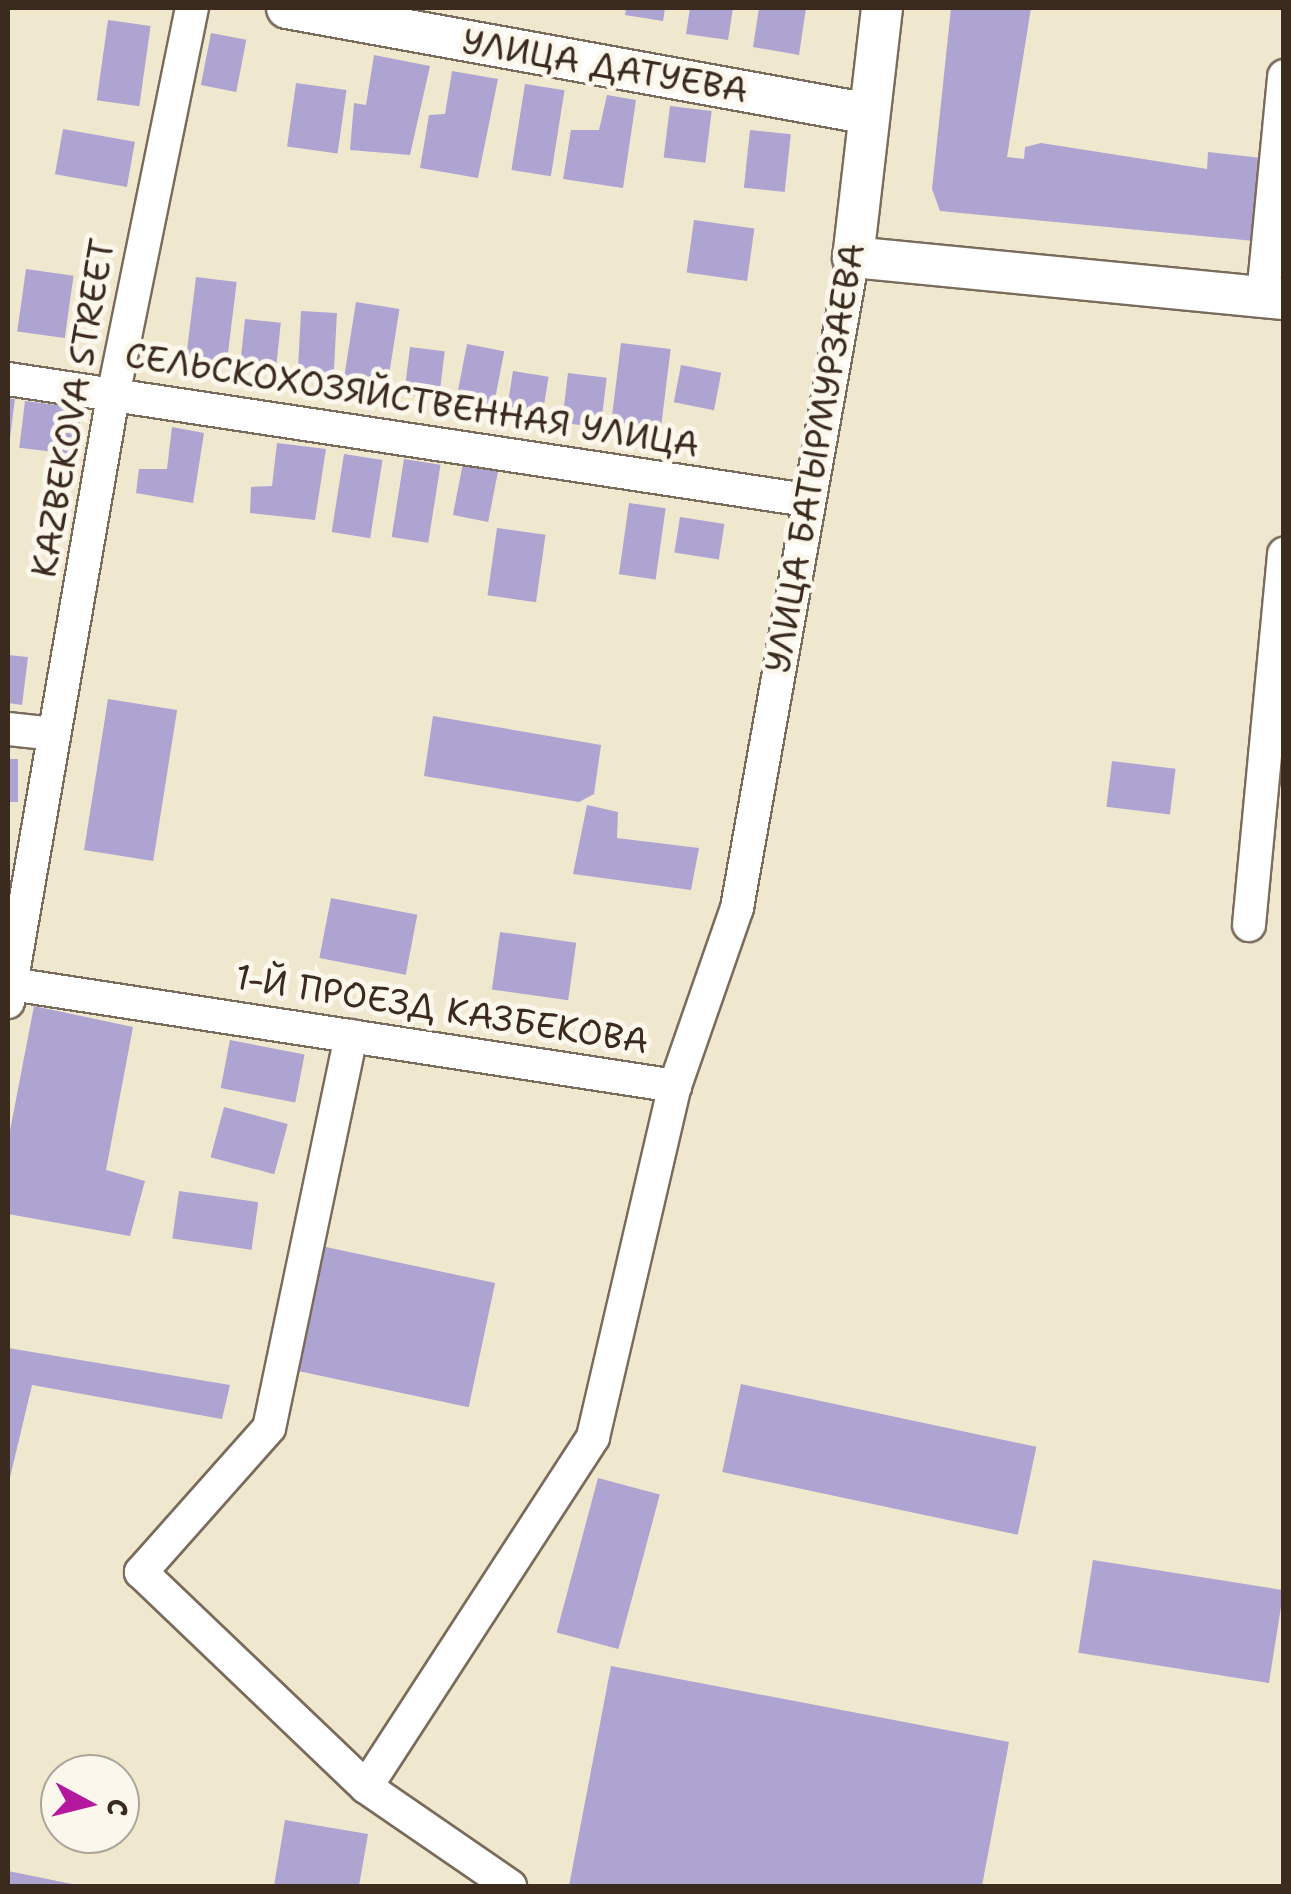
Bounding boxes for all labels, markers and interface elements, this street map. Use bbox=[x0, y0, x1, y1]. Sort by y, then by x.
street label: УЛИЦА ДАТУЕВА bbox=[459, 20, 751, 112]
street label: KAZBEKOVA STREET bbox=[23, 235, 123, 581]
street label: УЛИЦА БАТЫРМУРЗАЕВА bbox=[757, 240, 873, 676]
street label: СЕЛЬСКОХОЗЯЙСТВЕННАЯ УЛИЦА bbox=[122, 334, 702, 466]
street label: 1-Й ПРОЕЗД КАЗБЕКОВА bbox=[232, 956, 652, 1062]
north arrow bbox=[40, 1754, 140, 1854]
text: С bbox=[98, 1797, 138, 1818]

